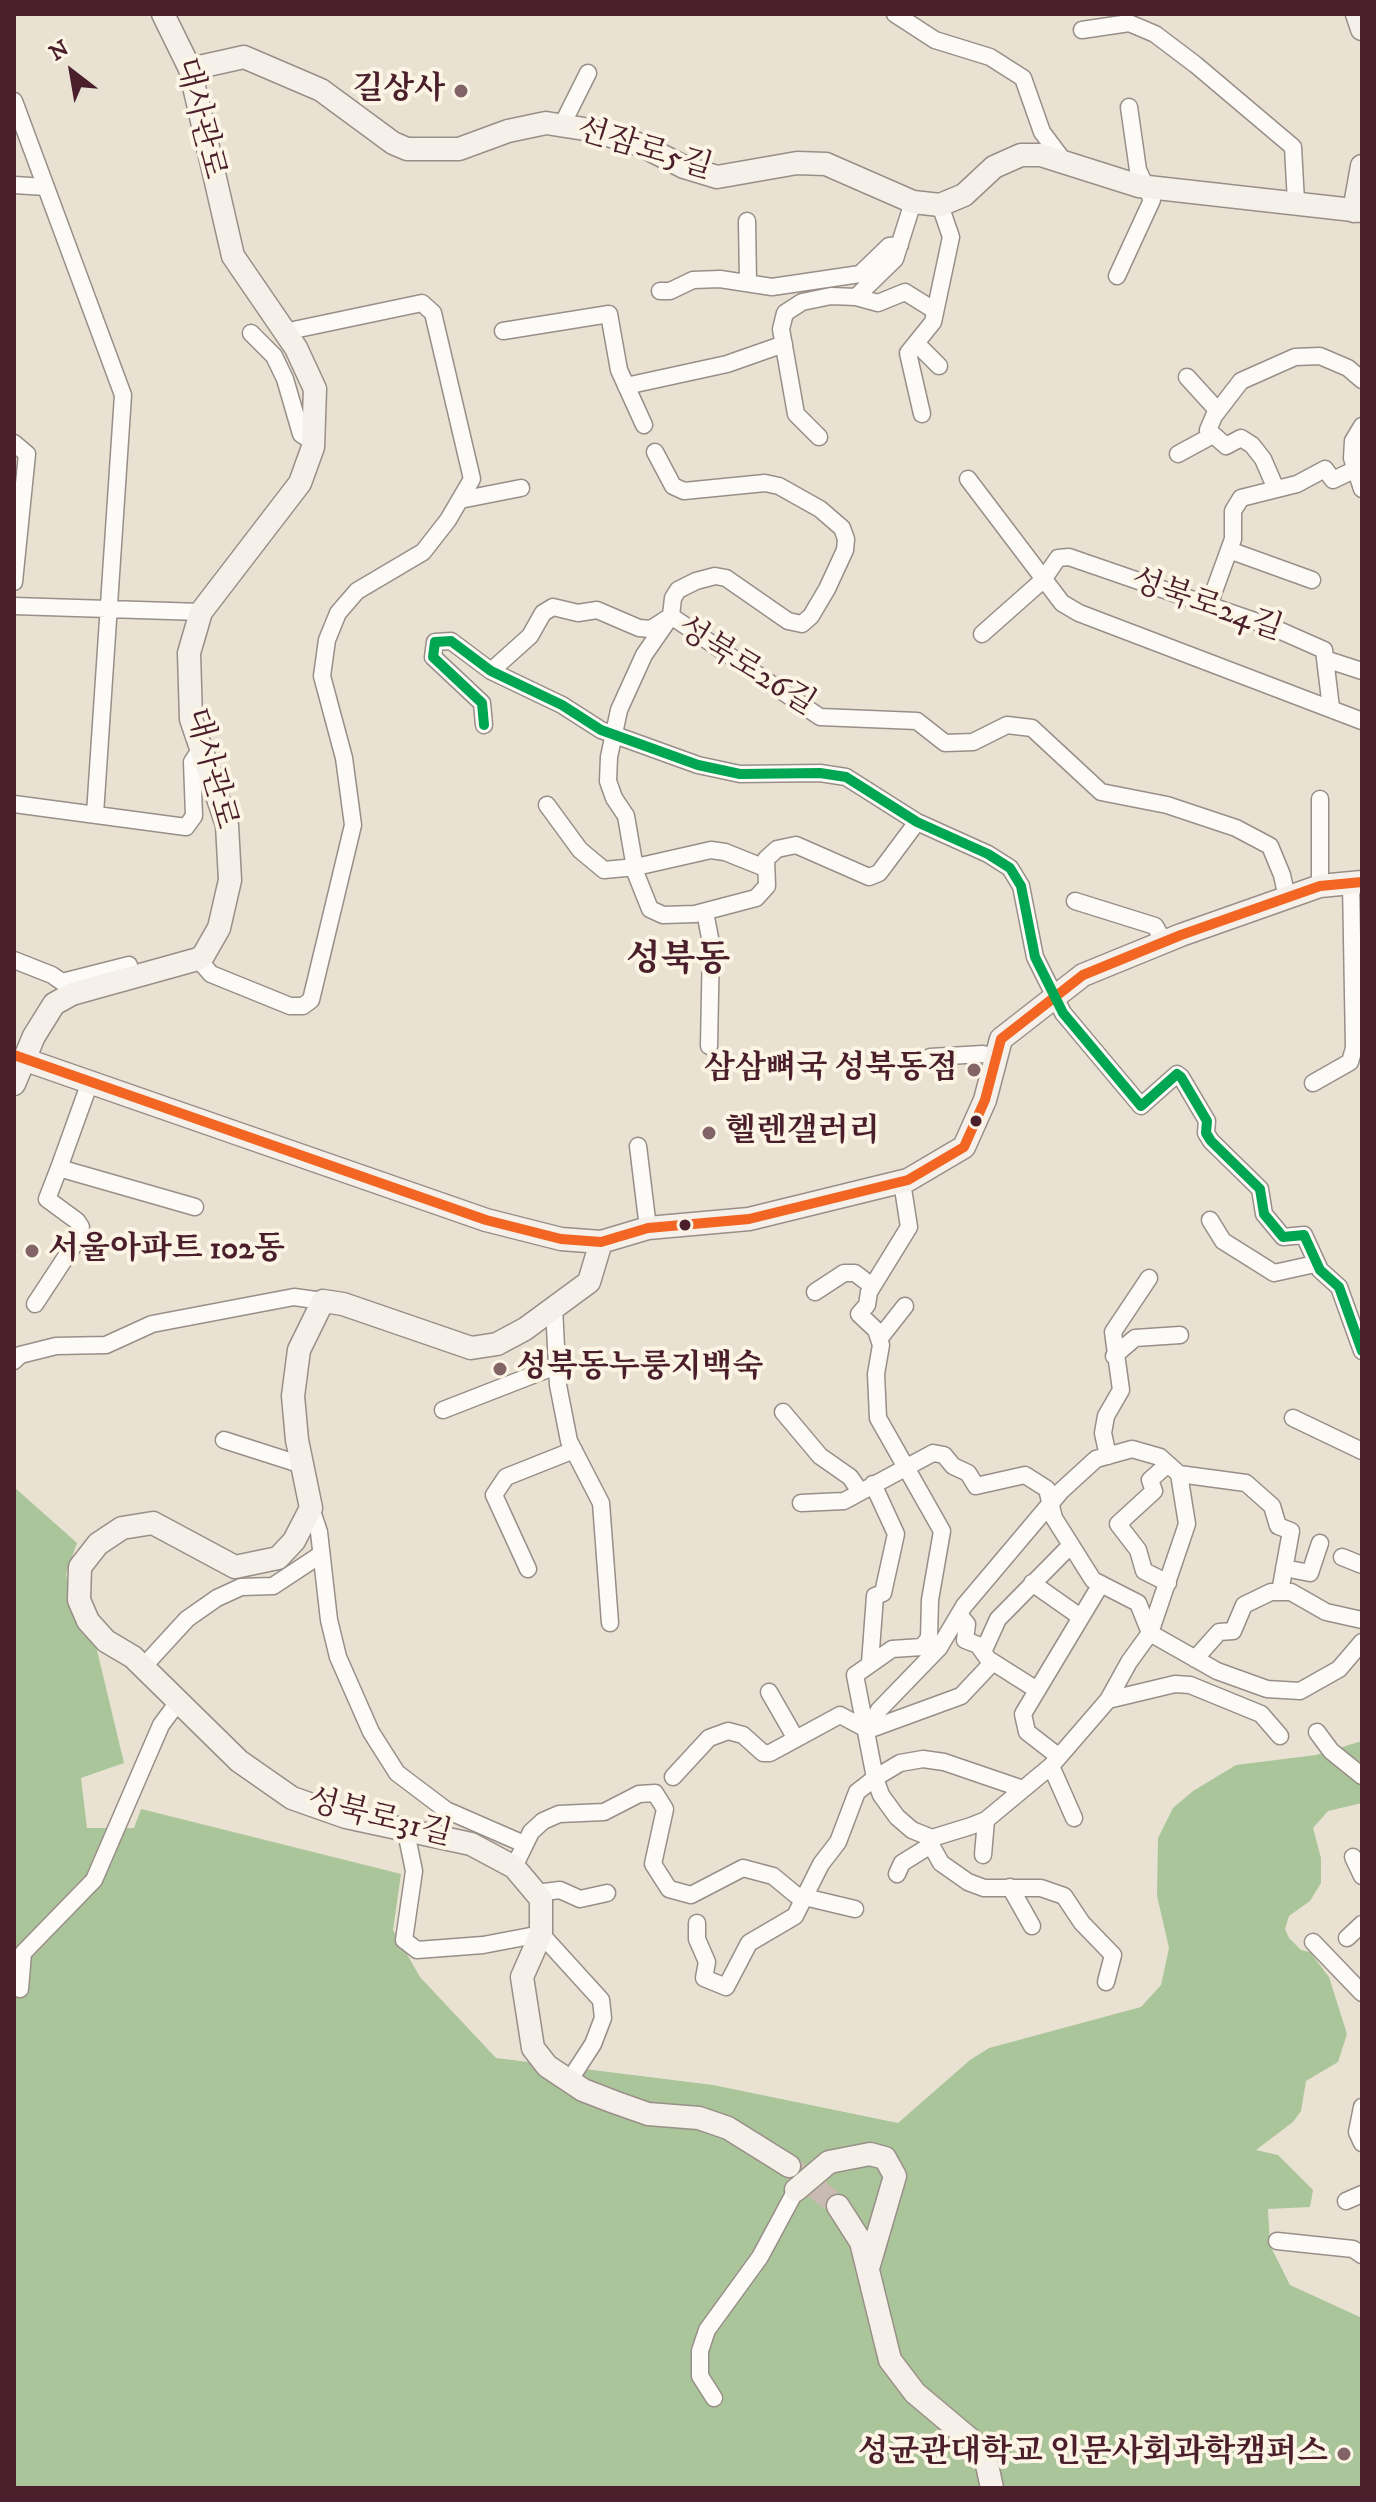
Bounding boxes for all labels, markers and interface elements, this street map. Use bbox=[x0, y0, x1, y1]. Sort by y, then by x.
north arrow bbox=[32, 32, 112, 112]
text: N bbox=[45, 35, 74, 67]
street label: 대사관로 bbox=[164, 54, 232, 184]
place label: 길상사 bbox=[352, 72, 445, 110]
marker: 길상사 bbox=[452, 82, 470, 100]
street label: 선잠로5길 bbox=[572, 112, 716, 190]
street label: 성북로24길 bbox=[1125, 563, 1287, 651]
street label: 성북로26길 bbox=[669, 610, 821, 726]
street label: 대사관로 bbox=[174, 704, 244, 834]
district label: 성북동 bbox=[626, 941, 730, 985]
place label: 삼삼뼈국 성북동점 bbox=[704, 1051, 958, 1089]
marker: 삼삼뼈국 성북동점 bbox=[965, 1061, 983, 1079]
unlabelled marker bbox=[968, 1113, 984, 1129]
place label: 헬렌갤러리 bbox=[725, 1114, 880, 1152]
marker: 헬렌갤러리 bbox=[700, 1124, 718, 1142]
unlabelled marker bbox=[677, 1217, 693, 1233]
place label: 서울아파트 102동 bbox=[48, 1232, 285, 1270]
marker: 서울아파트 102동 bbox=[23, 1242, 41, 1260]
place label: 성북동누룽지백숙 bbox=[516, 1350, 763, 1388]
marker: 성북동누룽지백숙 bbox=[491, 1360, 509, 1378]
street label: 성북로31길 bbox=[303, 1784, 455, 1856]
place label: 성균관대학교 인문사회과학캠퍼스 bbox=[857, 2435, 1328, 2473]
marker: 성균관대학교 인문사회과학캠퍼스 bbox=[1335, 2445, 1353, 2463]

